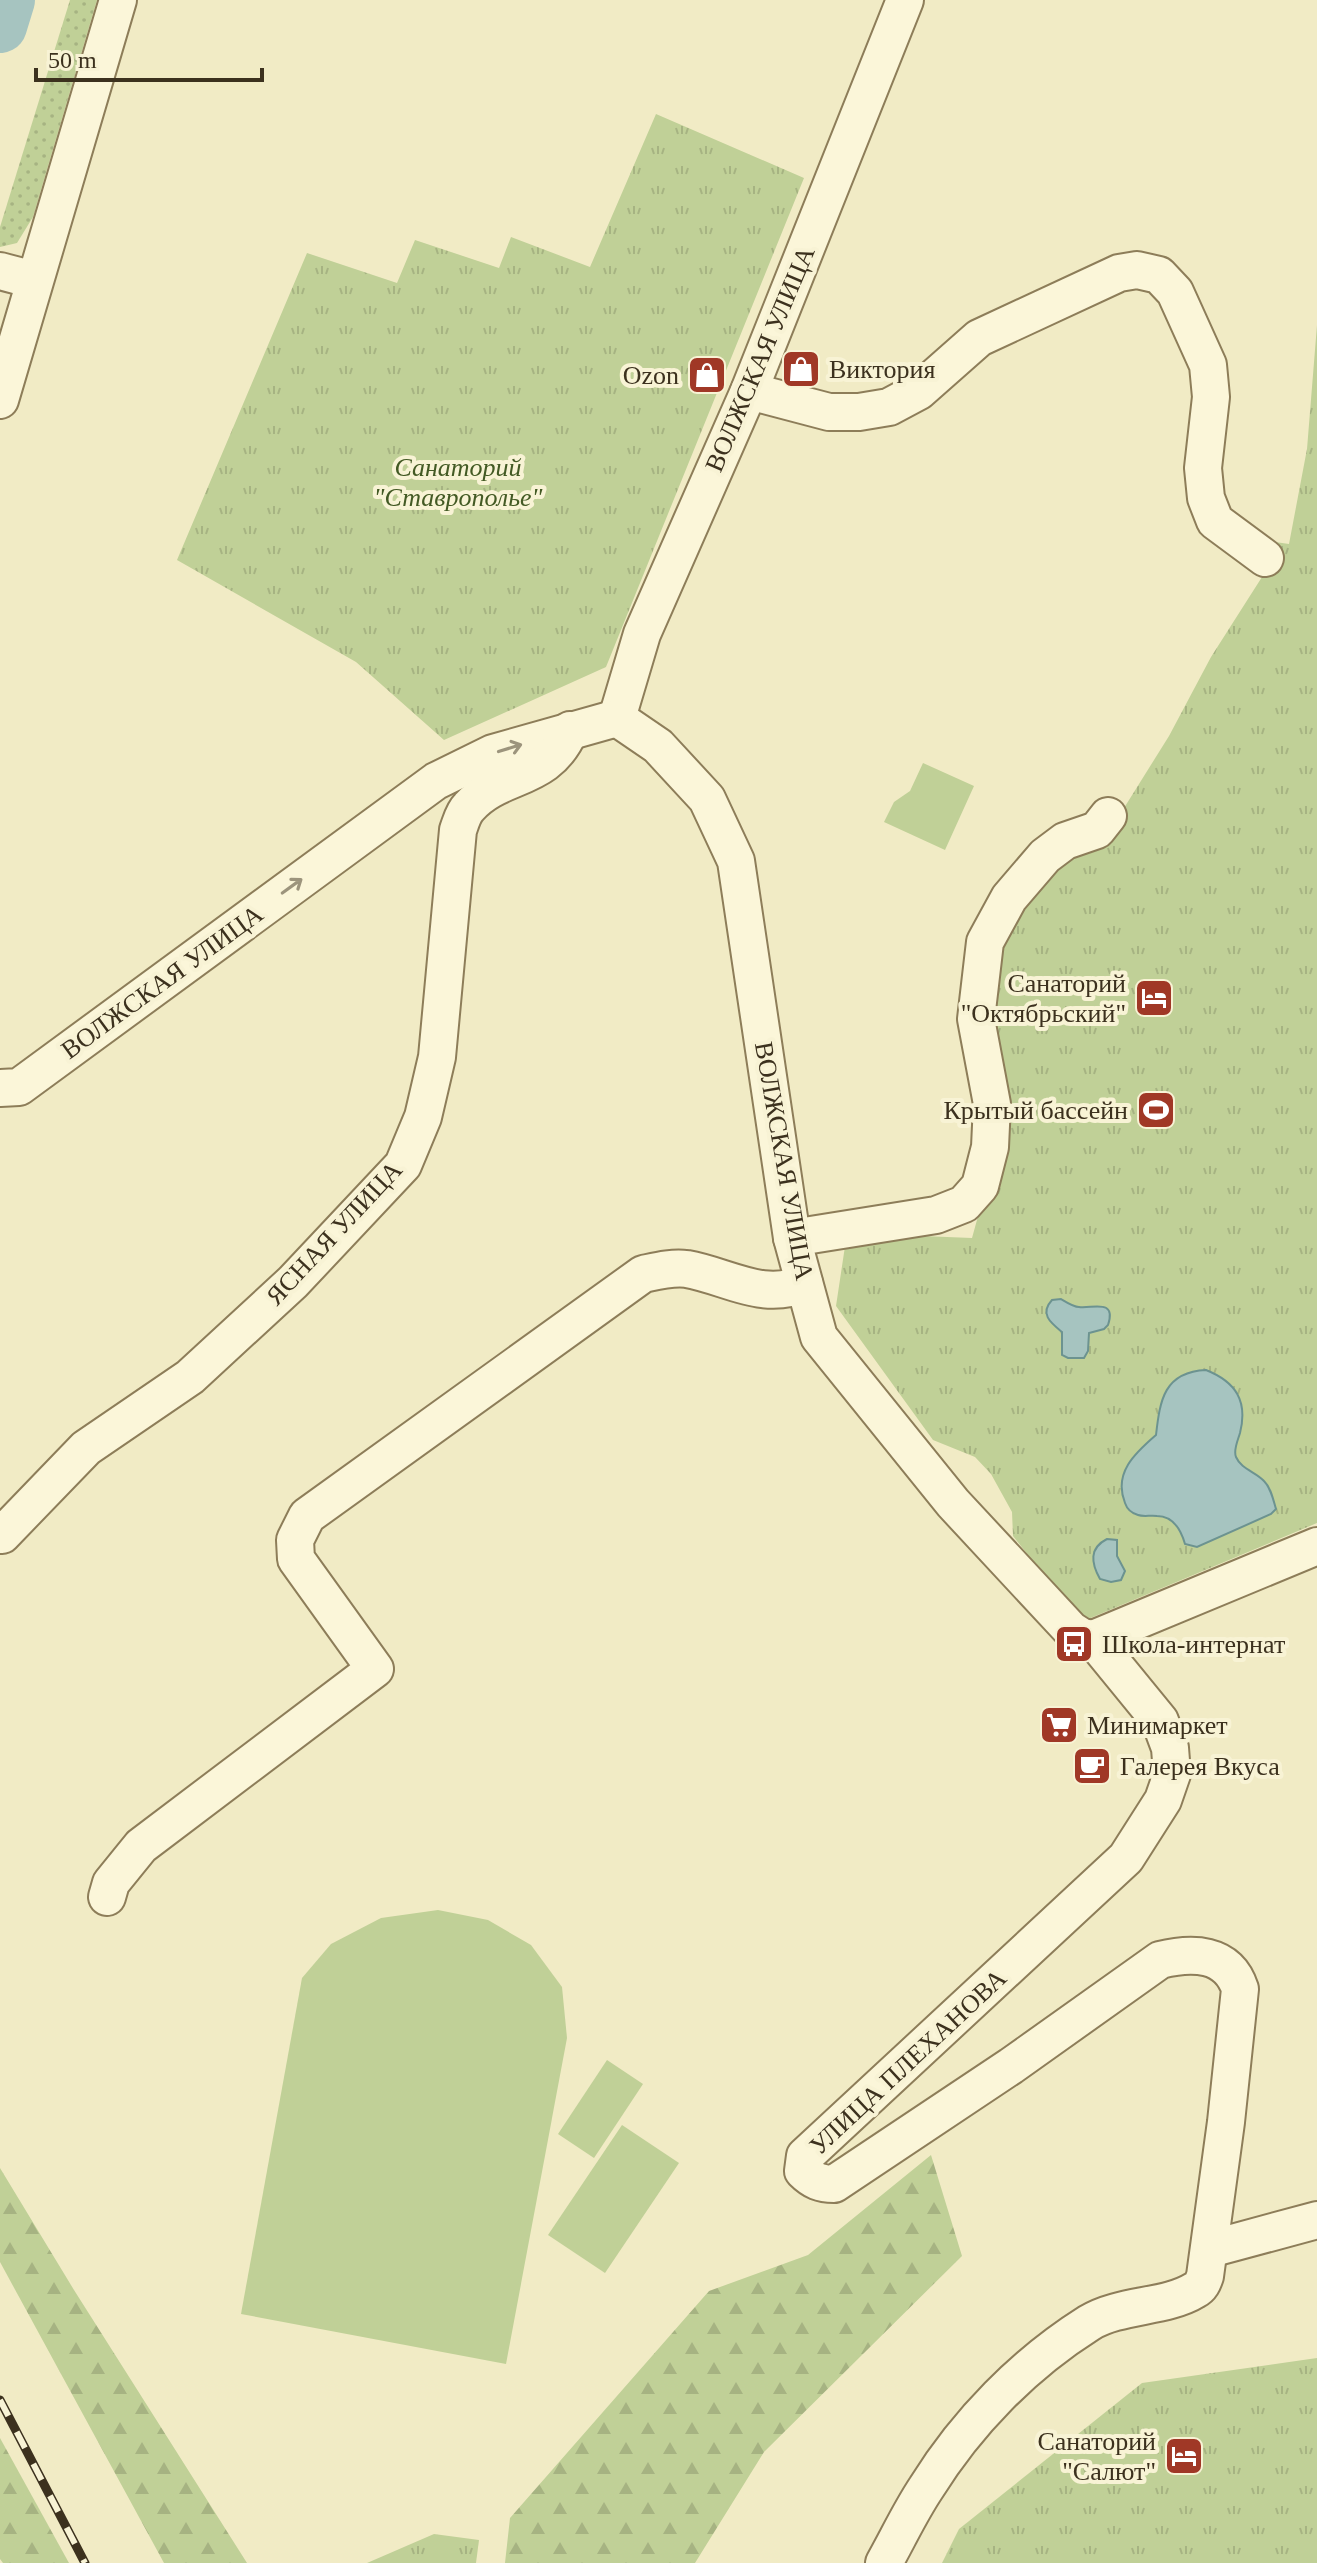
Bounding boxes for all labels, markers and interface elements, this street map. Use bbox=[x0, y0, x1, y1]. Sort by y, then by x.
scale bar bbox=[36, 32, 262, 82]
text: 50 m bbox=[48, 47, 97, 73]
street label: ВОЛЖСКАЯ УЛИЦА bbox=[699, 242, 821, 476]
shop icon: Виктория bbox=[780, 348, 822, 390]
shop icon: Ozon bbox=[686, 354, 728, 396]
place label: Виктория bbox=[829, 355, 935, 384]
place label: Ozon bbox=[623, 361, 679, 390]
park label: Санаторий "Ставрополье" bbox=[374, 453, 543, 512]
one-way arrow bbox=[497, 740, 523, 755]
one-way arrow bbox=[281, 878, 302, 895]
street label: ВОЛЖСКАЯ УЛИЦА bbox=[56, 899, 269, 1065]
place label: Санаторий "Октябрьский" bbox=[961, 969, 1126, 1028]
hotel icon: Санаторий "Октябрьский" bbox=[1133, 977, 1175, 1019]
street label: ВОЛЖСКАЯ УЛИЦА bbox=[749, 1039, 819, 1283]
sports icon: Крытый бассейн bbox=[1135, 1089, 1177, 1131]
place label: Крытый бассейн bbox=[943, 1096, 1128, 1125]
street label: ЯСНАЯ УЛИЦА bbox=[260, 1155, 408, 1311]
bus stop icon: Школа-интернат bbox=[1053, 1623, 1095, 1665]
place label: Школа-интернат bbox=[1102, 1630, 1285, 1659]
supermarket icon: Минимаркет bbox=[1038, 1704, 1080, 1746]
place label: Минимаркет bbox=[1087, 1711, 1228, 1740]
cafe icon: Галерея Вкуса bbox=[1071, 1745, 1113, 1787]
place label: Галерея Вкуса bbox=[1120, 1752, 1280, 1781]
street label: УЛИЦА ПЛЕХАНОВА bbox=[804, 1963, 1012, 2161]
place label: Санаторий "Салют" bbox=[1037, 2427, 1156, 2486]
hotel icon: Санаторий "Салют" bbox=[1163, 2435, 1205, 2477]

